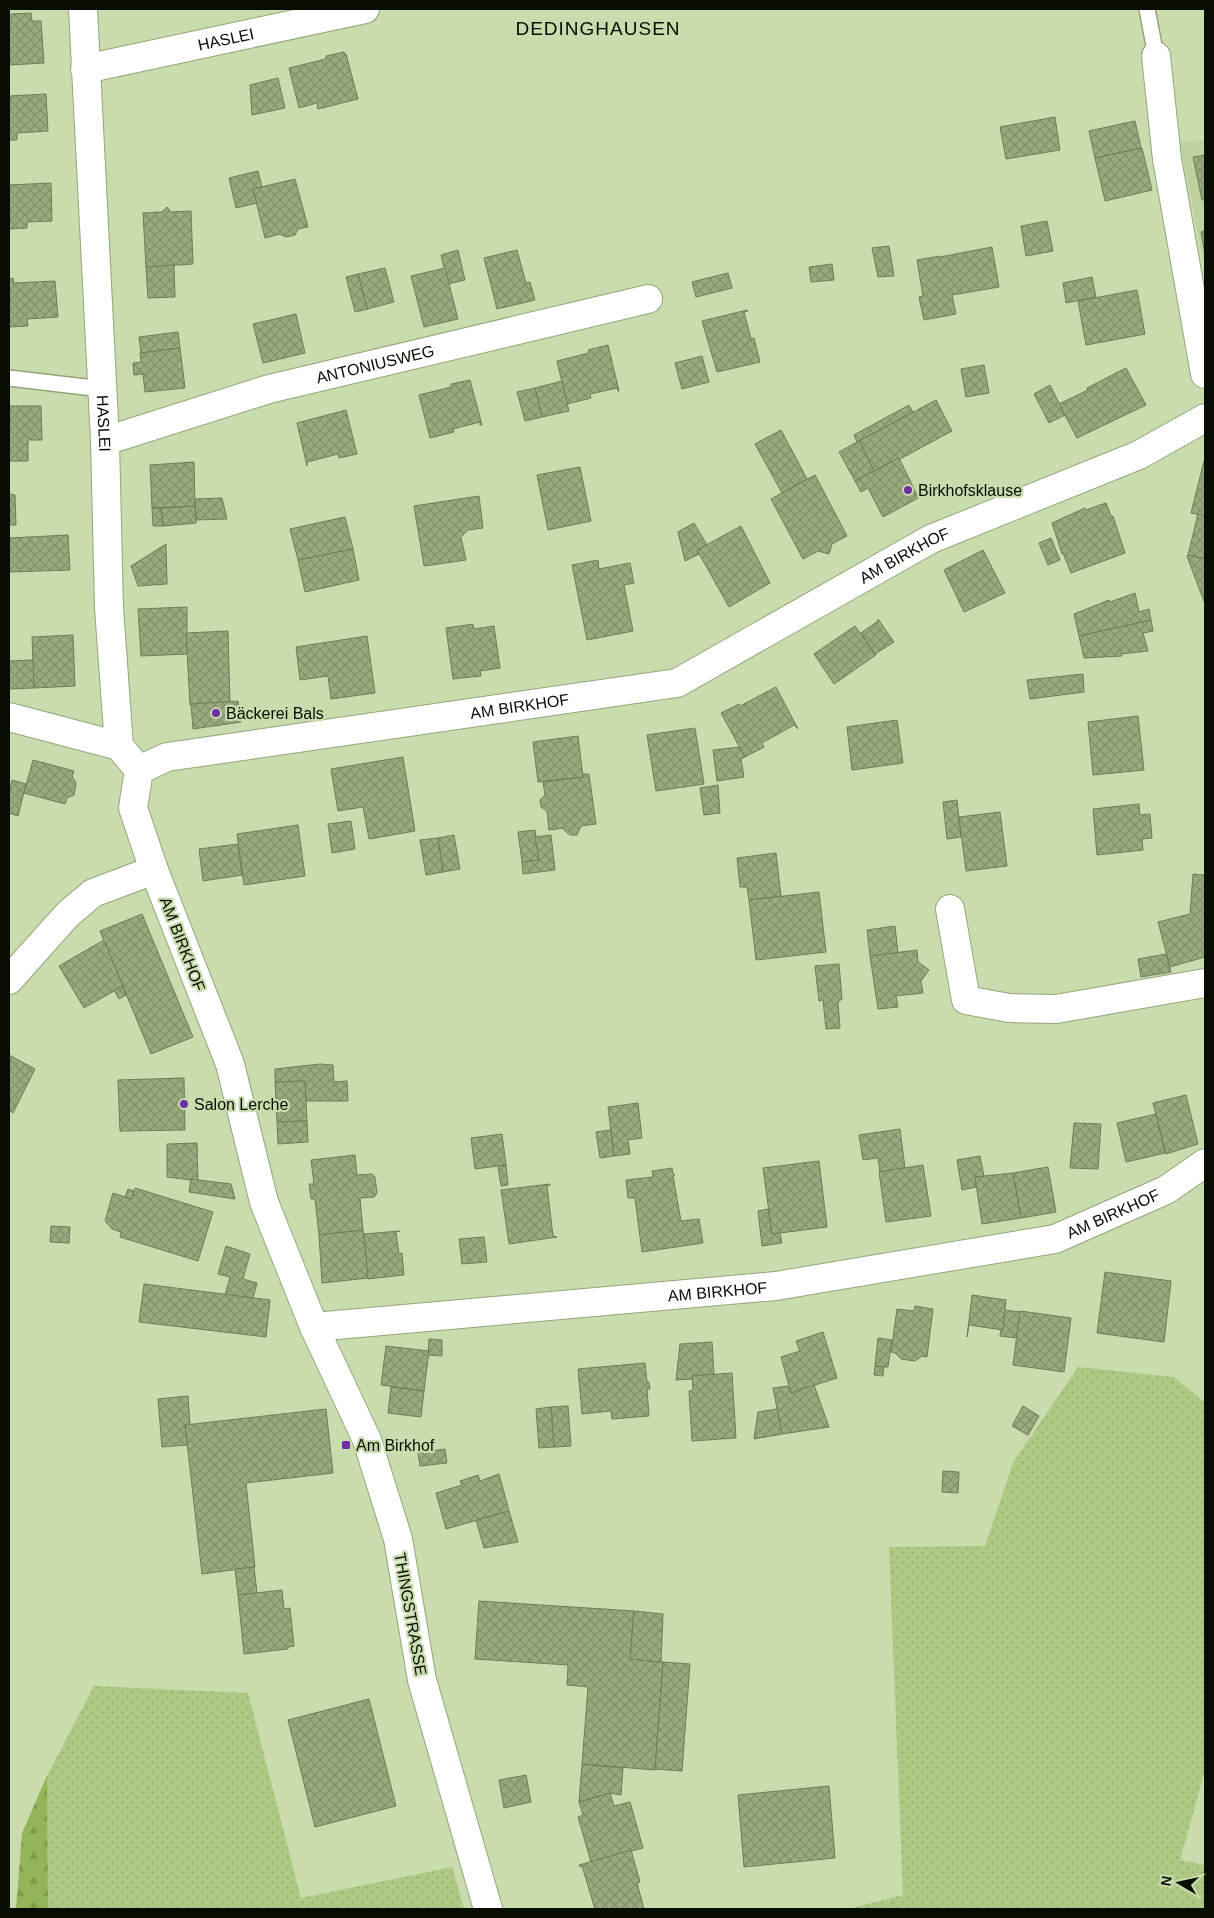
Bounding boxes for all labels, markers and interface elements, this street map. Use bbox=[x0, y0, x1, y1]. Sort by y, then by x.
district label: DEDINGHAUSEN bbox=[515, 18, 681, 39]
street label: HASLEI bbox=[196, 25, 256, 54]
street label: ANTONIUSWEG bbox=[314, 342, 436, 387]
street label: HASLEI bbox=[94, 395, 113, 452]
place label: Birkhofsklause bbox=[918, 482, 1022, 499]
marker: Birkhofsklause bbox=[902, 484, 914, 496]
street label: AM BIRKHOF bbox=[857, 525, 952, 587]
street label: AM BIRKHOF bbox=[469, 691, 570, 722]
place label: Bäckerei Bals bbox=[226, 705, 324, 722]
marker: Bäckerei Bals bbox=[210, 707, 222, 719]
street label: AM BIRKHOF bbox=[157, 895, 208, 994]
place label: Salon Lerche bbox=[194, 1096, 288, 1113]
marker: Salon Lerche bbox=[178, 1098, 190, 1110]
street label: AM BIRKHOF bbox=[1064, 1186, 1162, 1242]
street label: AM BIRKHOF bbox=[667, 1279, 768, 1305]
place label: Am Birkhof bbox=[356, 1437, 435, 1454]
marker: Am Birkhof bbox=[340, 1439, 352, 1451]
street label: THINGSTRASSE bbox=[391, 1551, 430, 1677]
north arrow bbox=[1154, 1858, 1204, 1908]
text: N bbox=[1157, 1875, 1175, 1887]

